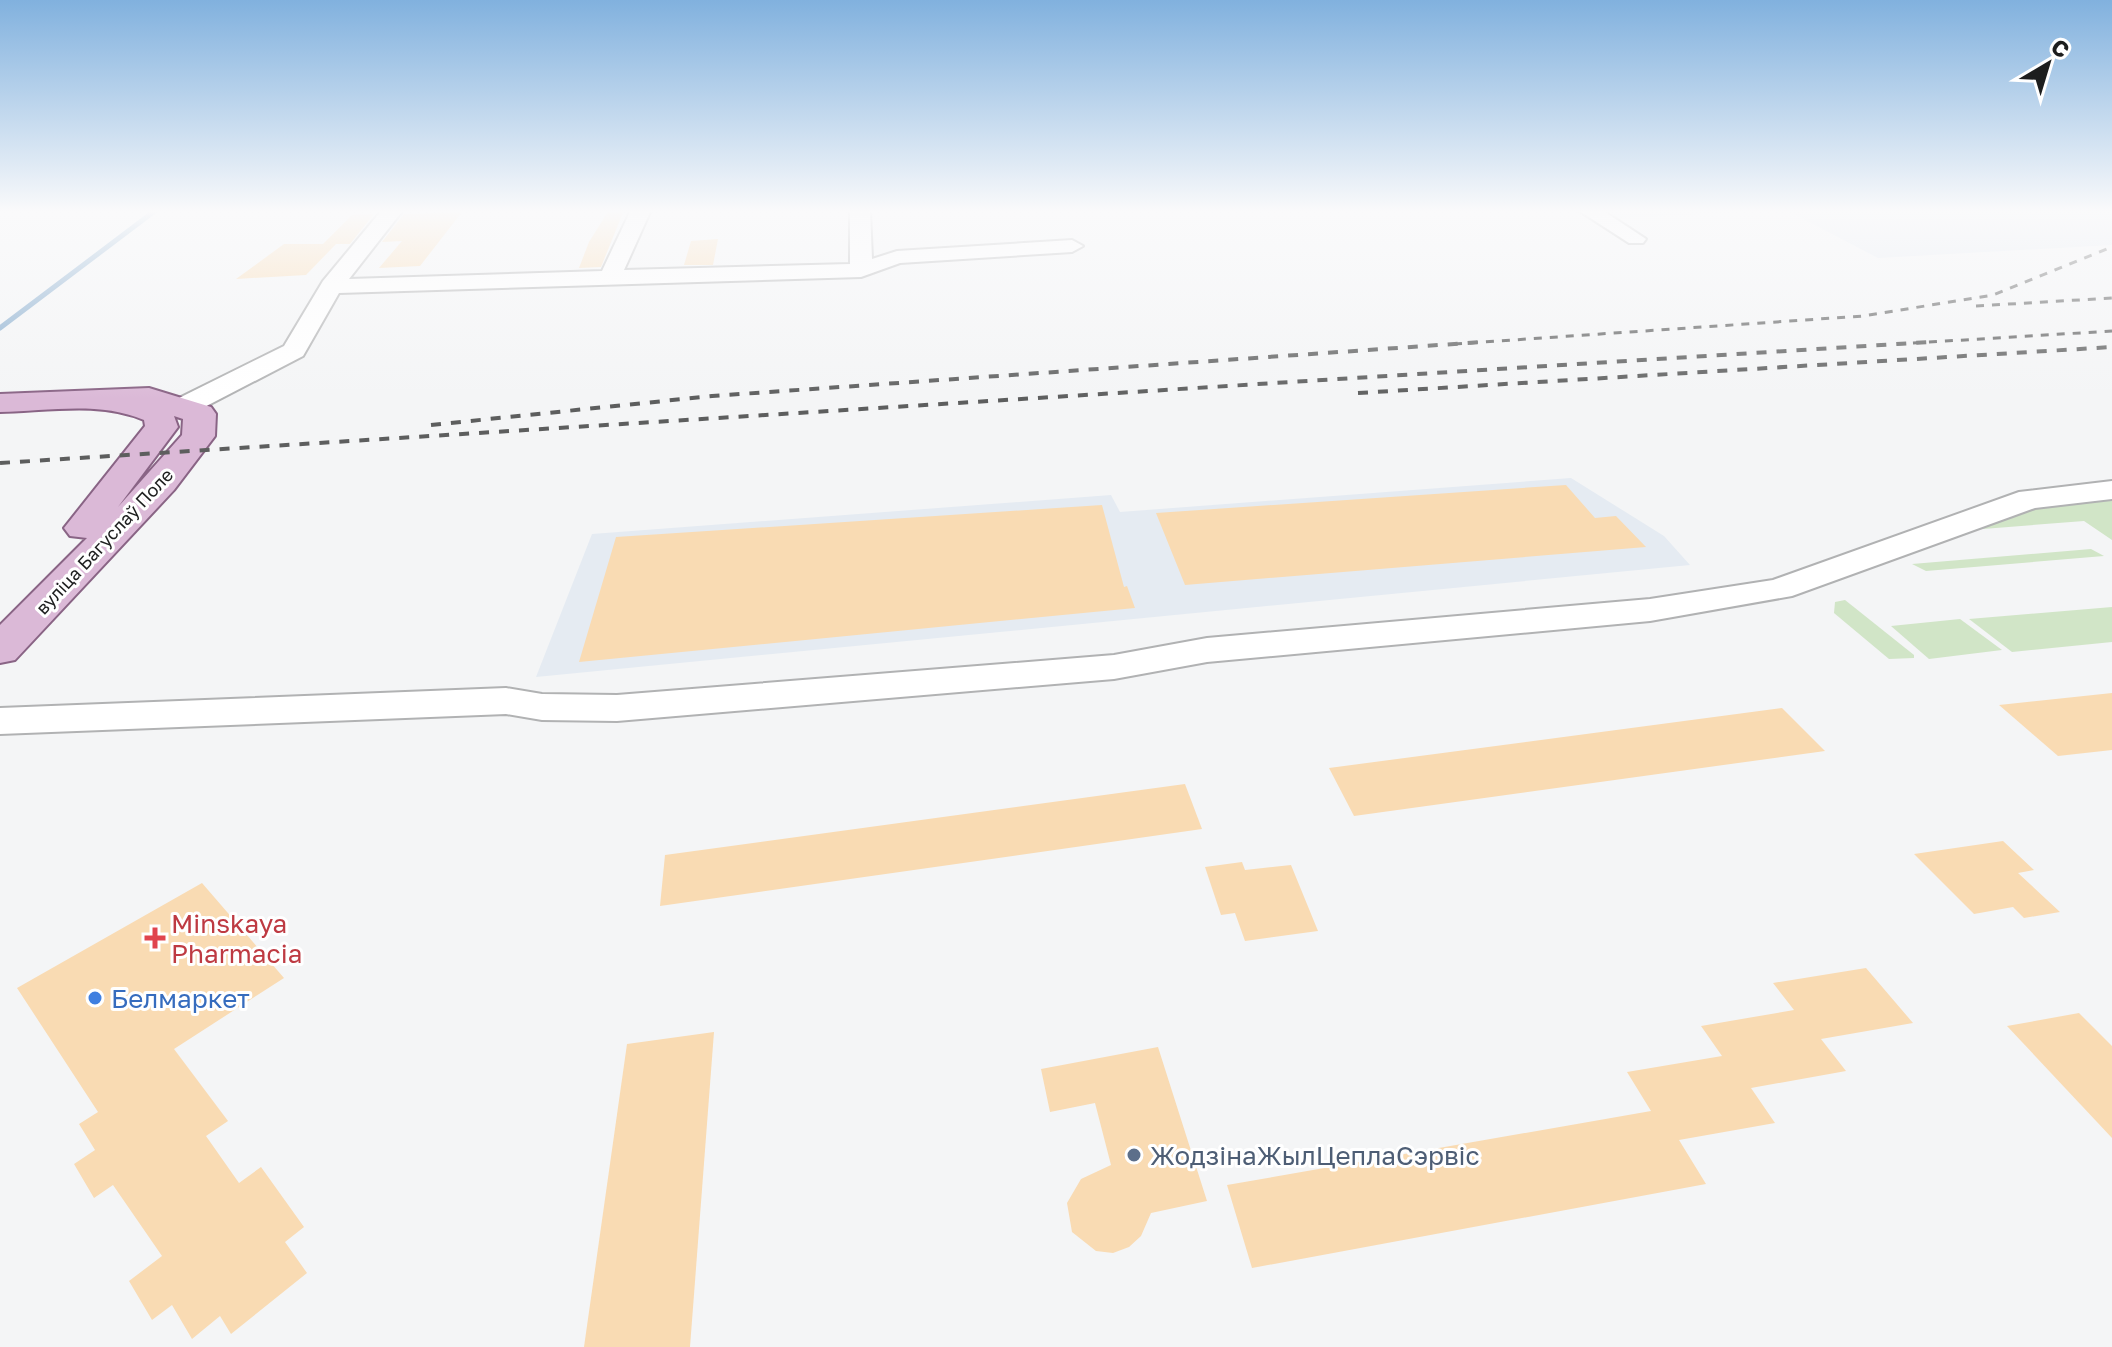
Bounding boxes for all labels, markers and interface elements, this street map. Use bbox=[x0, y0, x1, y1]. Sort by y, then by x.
north arrow bbox=[2008, 24, 2088, 104]
text: С bbox=[2046, 32, 2075, 63]
street label: вуліца Багуслаў Поле bbox=[31, 464, 177, 618]
place label: Minskaya Pharmacia bbox=[171, 908, 302, 969]
marker: Minskaya Pharmacia bbox=[146, 929, 164, 947]
place label: Белмаркет bbox=[111, 983, 250, 1014]
marker: Белмаркет bbox=[86, 989, 104, 1007]
place label: ЖодзінаЖылЦеплаСэрвіс bbox=[1150, 1140, 1480, 1171]
marker: ЖодзінаЖылЦеплаСэрвіс bbox=[1125, 1146, 1143, 1164]

